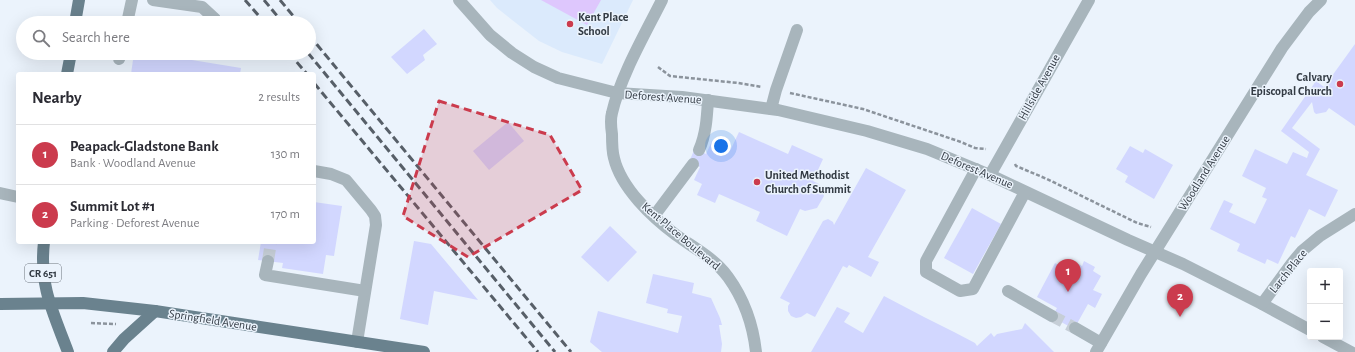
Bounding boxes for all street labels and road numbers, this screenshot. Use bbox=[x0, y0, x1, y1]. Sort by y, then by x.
street label: Hillside Avenue bbox=[1016, 52, 1062, 122]
street label: Deforest Avenue bbox=[624, 88, 702, 106]
street label: Woodland Avenue bbox=[1176, 133, 1232, 213]
street label: Deforest Avenue bbox=[939, 149, 1015, 191]
street label: Kent Place Boulevard bbox=[640, 200, 722, 272]
street label: Larch Place bbox=[1267, 247, 1309, 295]
road number: CR 651 bbox=[25, 264, 61, 282]
street label: Springfield Avenue bbox=[168, 307, 258, 333]

